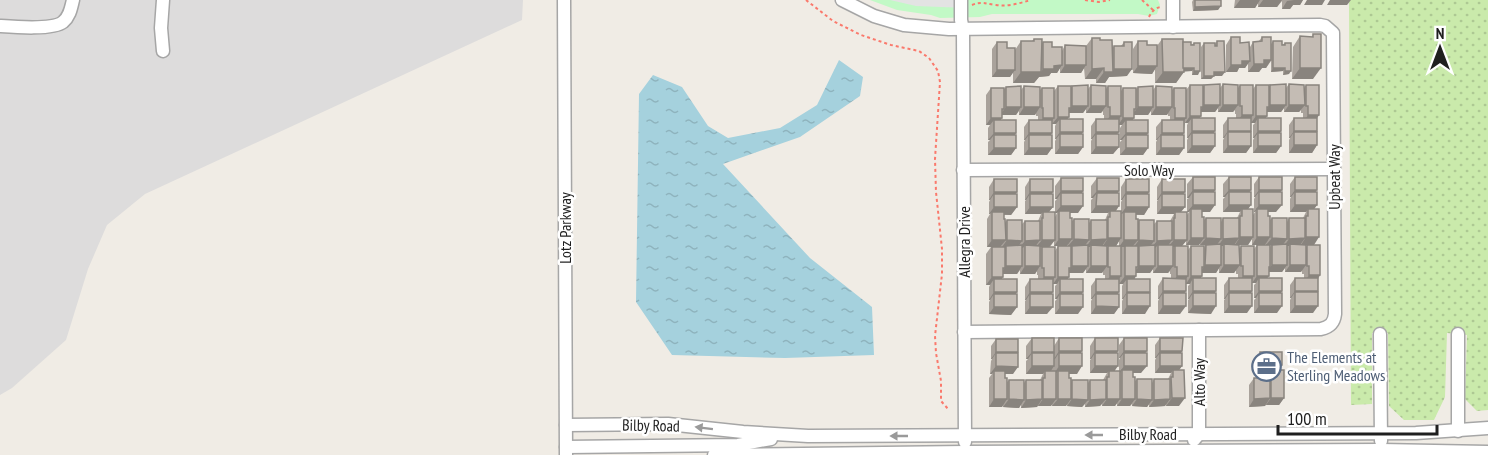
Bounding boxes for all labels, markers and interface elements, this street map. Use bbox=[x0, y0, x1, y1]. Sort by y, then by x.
north arrow bbox=[1410, 18, 1470, 78]
text: N bbox=[1436, 23, 1444, 43]
street label: Upbeat Way bbox=[1324, 144, 1344, 210]
street label: Solo Way bbox=[1124, 160, 1174, 180]
street label: Lotz Parkway bbox=[555, 192, 575, 264]
street label: Allegra Drive bbox=[954, 206, 974, 278]
place label: The Elements at Sterling Meadows bbox=[1287, 347, 1385, 385]
office icon: The Elements at Sterling Meadows bbox=[1250, 350, 1282, 382]
street label: Alto Way bbox=[1189, 358, 1209, 406]
scale bar bbox=[1278, 398, 1437, 436]
text: 100 m bbox=[1287, 407, 1327, 430]
street label: Bilby Road bbox=[622, 414, 680, 436]
one-way arrow bbox=[694, 423, 713, 432]
street label: Bilby Road bbox=[1119, 424, 1177, 444]
one-way arrow bbox=[1084, 430, 1103, 440]
one-way arrow bbox=[889, 431, 908, 441]

